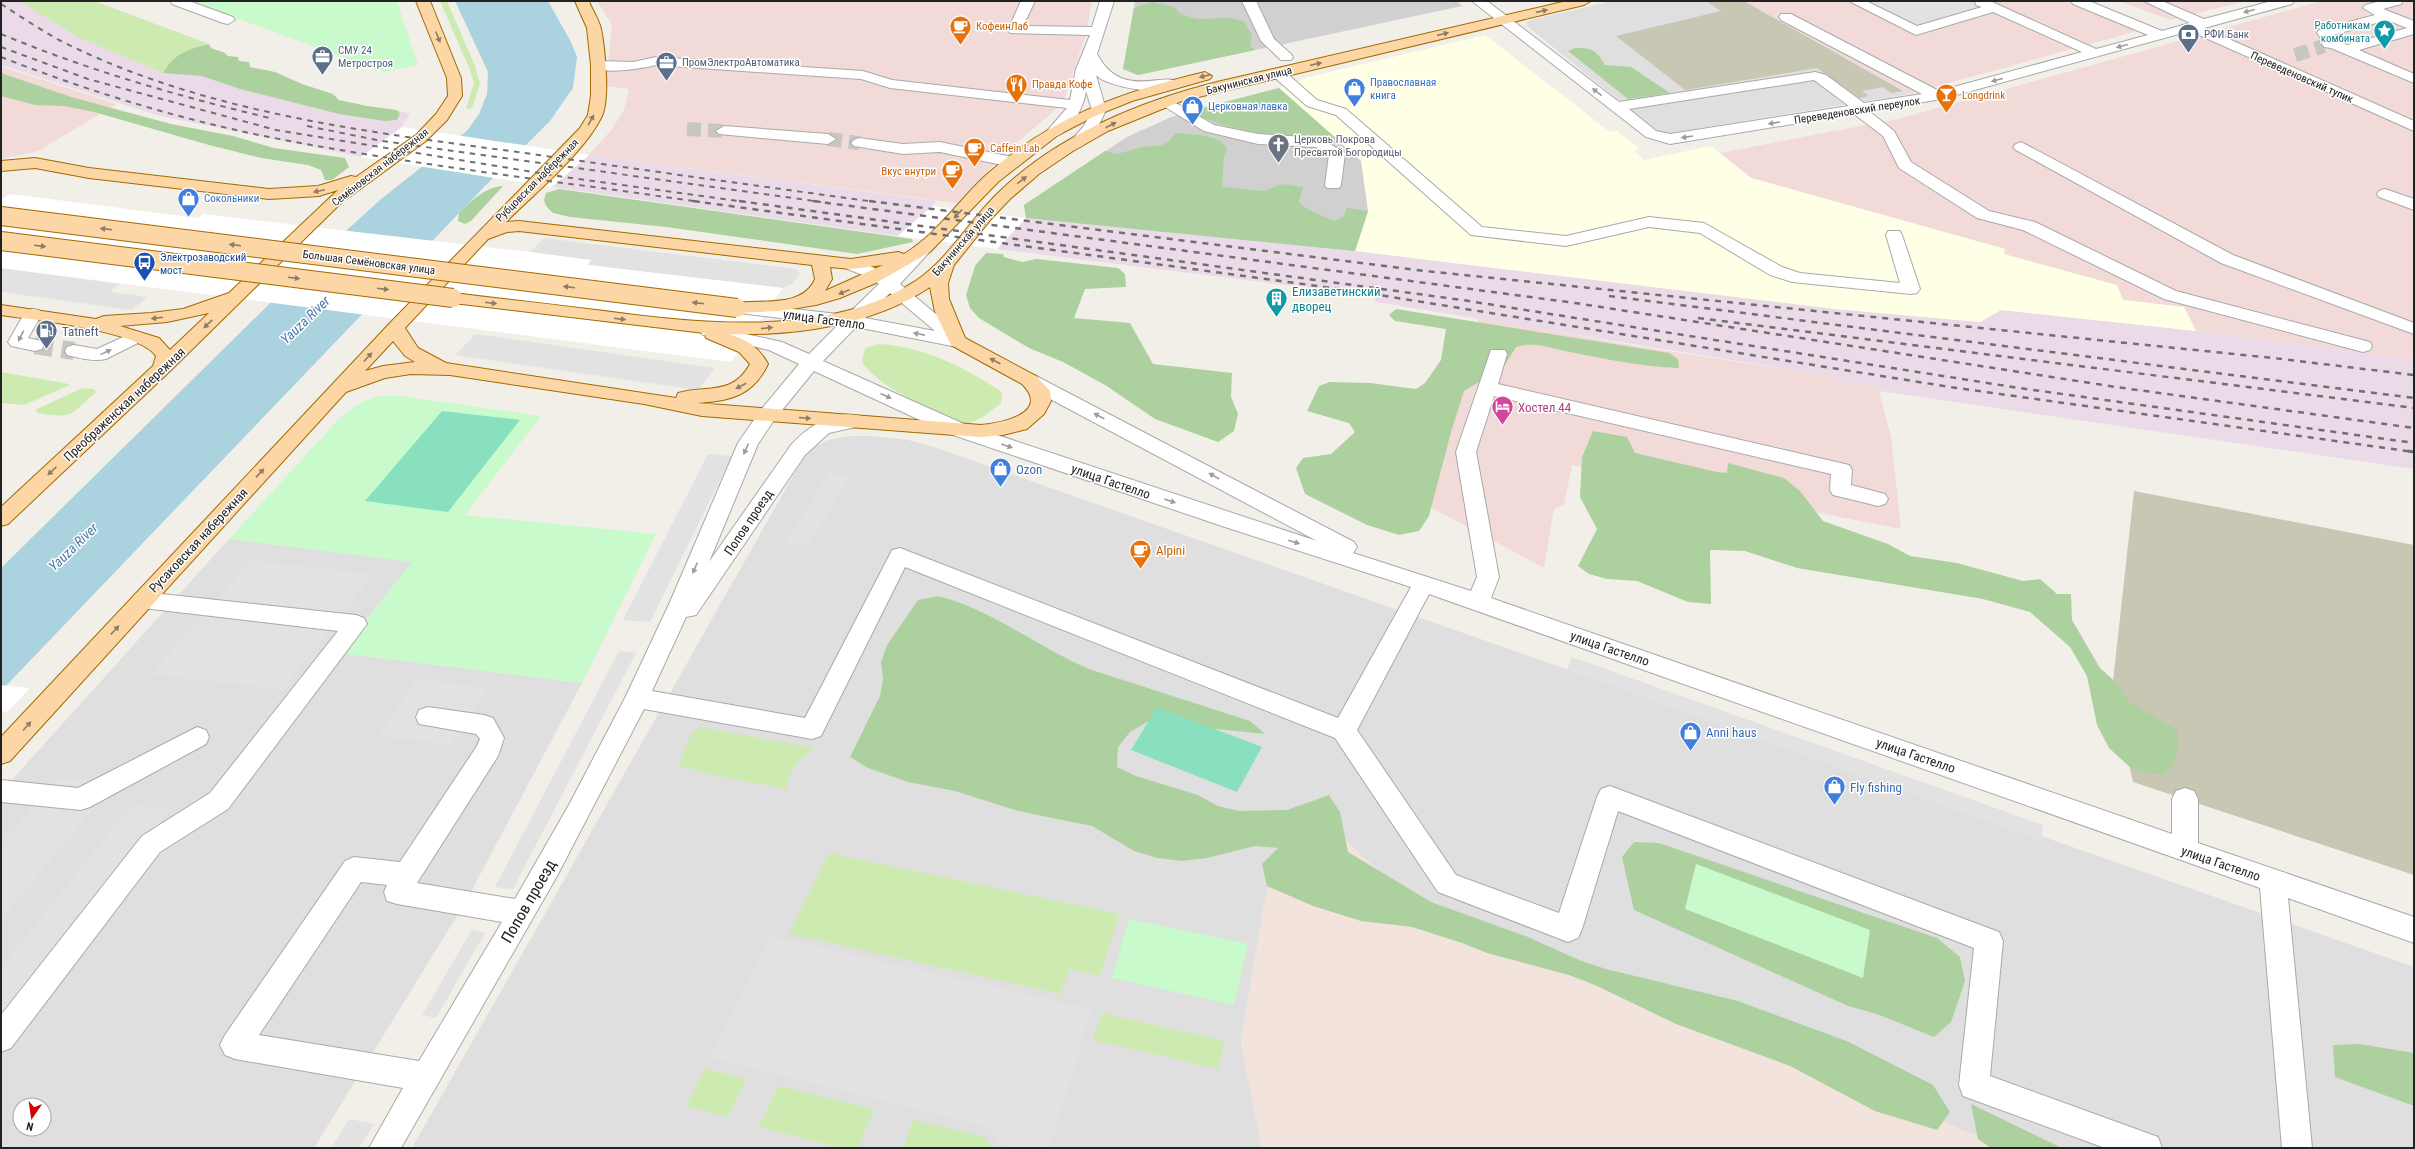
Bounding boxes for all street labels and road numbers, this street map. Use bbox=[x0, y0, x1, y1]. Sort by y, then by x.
street label: Переведеновский тупик bbox=[2249, 49, 2356, 106]
street label: Бакунинская улица bbox=[1205, 64, 1293, 97]
street label: Переведеновский переулок bbox=[1793, 94, 1922, 127]
street label: Семёновская набережная bbox=[329, 126, 431, 209]
street label: Рубцовская набережная bbox=[493, 136, 581, 224]
street label: Бакунинская улица bbox=[930, 204, 997, 279]
street label: Большая Семёновская улица bbox=[302, 248, 436, 277]
street label: улица Гастелло bbox=[782, 306, 866, 333]
street label: Преображенская набережная bbox=[61, 344, 188, 465]
street label: улица Гастелло bbox=[1069, 461, 1152, 502]
street label: Русаковская набережная bbox=[146, 485, 251, 596]
street label: Попов проезд bbox=[721, 487, 776, 558]
street label: улица Гастелло bbox=[1568, 628, 1651, 669]
street label: улица Гастелло bbox=[1874, 735, 1957, 776]
street label: улица Гастелло bbox=[2179, 843, 2262, 884]
street label: Попов проезд bbox=[497, 856, 560, 946]

